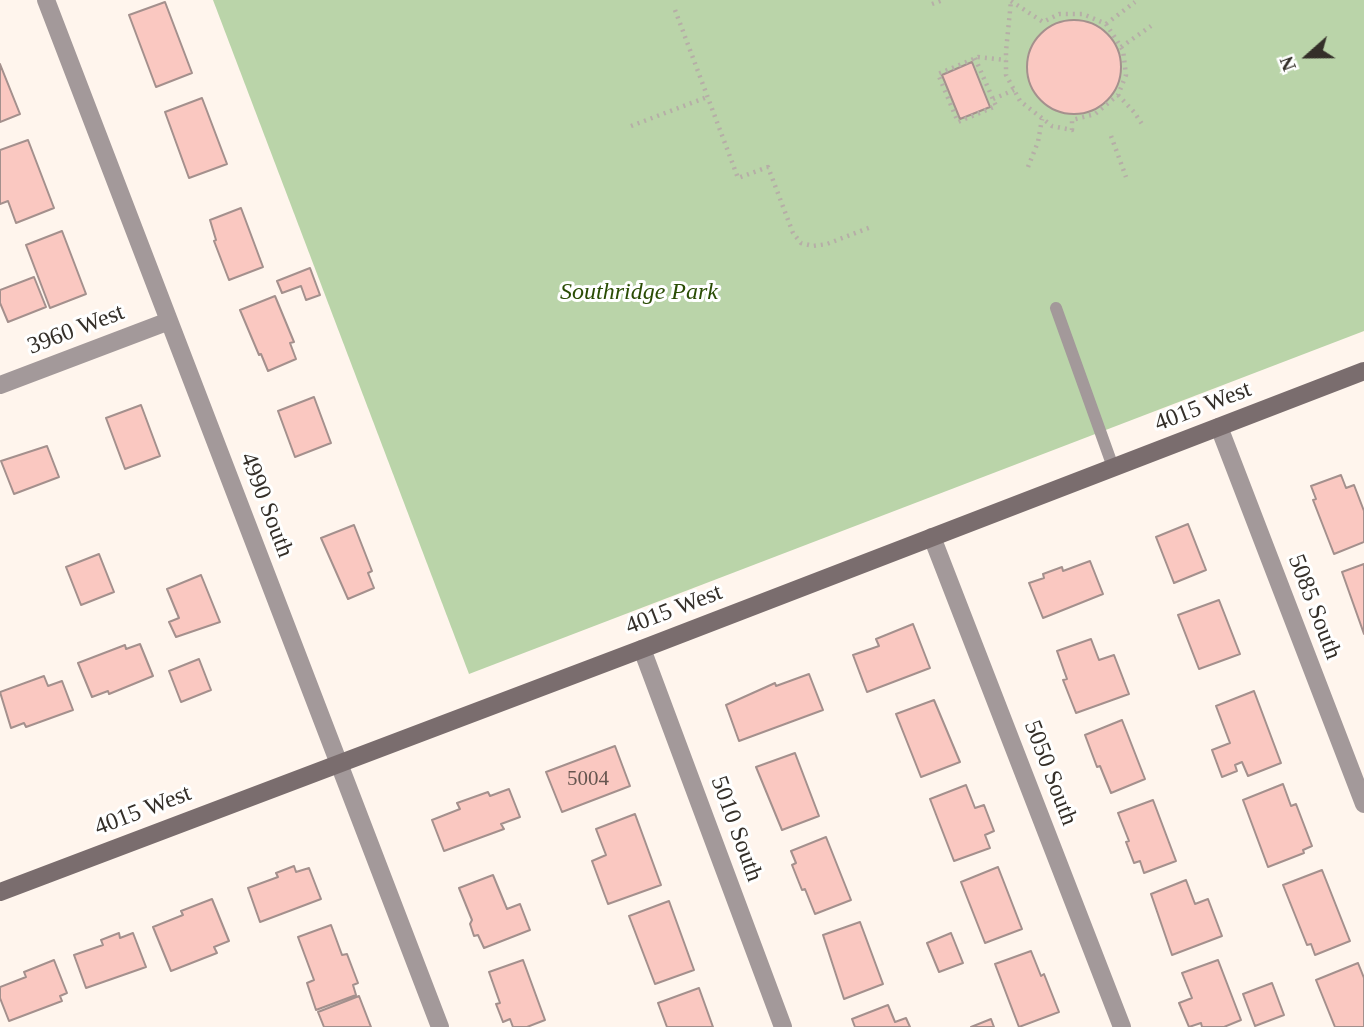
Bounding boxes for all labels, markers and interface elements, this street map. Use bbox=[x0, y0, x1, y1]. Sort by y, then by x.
north arrow bbox=[1273, 21, 1343, 91]
text: N bbox=[1276, 54, 1300, 74]
park label: Southridge Park bbox=[560, 279, 718, 307]
street label: 3960 West bbox=[24, 298, 128, 362]
street label: 4015 West bbox=[1151, 375, 1255, 439]
street label: 4990 South bbox=[233, 448, 299, 562]
street label: 5085 South bbox=[1281, 550, 1347, 664]
street label: 4015 West bbox=[622, 578, 726, 642]
street label: 5050 South bbox=[1017, 716, 1083, 830]
house number: 5004 bbox=[567, 766, 609, 792]
street label: 5010 South bbox=[704, 772, 768, 886]
street label: 4015 West bbox=[91, 779, 195, 843]

